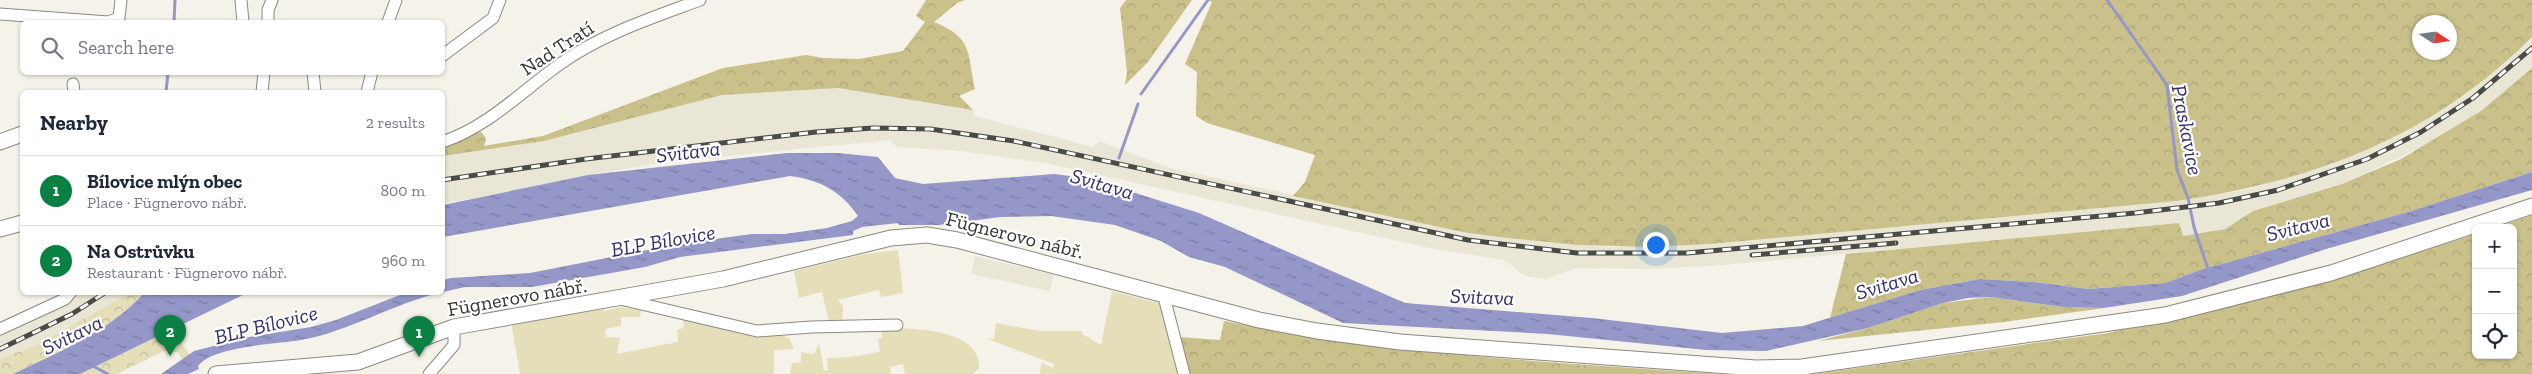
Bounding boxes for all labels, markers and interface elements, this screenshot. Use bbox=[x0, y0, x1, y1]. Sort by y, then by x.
street label: Nad Tratí bbox=[516, 15, 598, 80]
north arrow bbox=[2412, 15, 2457, 60]
search box bbox=[20, 20, 445, 75]
icon: search bbox=[38, 34, 66, 62]
text: Search here bbox=[78, 36, 174, 59]
water label: Praskavice bbox=[2166, 83, 2209, 177]
text: Nearby bbox=[40, 110, 108, 135]
text: 2 results bbox=[366, 113, 425, 132]
water label: Svitava bbox=[655, 135, 721, 168]
water label: Svitava bbox=[1068, 163, 1136, 204]
text: Bílovice mlýn obec bbox=[87, 170, 242, 193]
text: 1 bbox=[53, 181, 59, 200]
text: 800 m bbox=[381, 181, 425, 200]
text: Place · Fügnerovo nábř. bbox=[87, 193, 247, 212]
street label: Fügnerovo nábř. bbox=[944, 206, 1086, 264]
water label: Svitava bbox=[2264, 207, 2332, 246]
water label: BLP Bílovice bbox=[609, 219, 717, 262]
map controls bbox=[2472, 224, 2517, 359]
button: + bbox=[2472, 224, 2517, 269]
your location bbox=[1643, 232, 1669, 258]
text: Na Ostrůvku bbox=[87, 240, 194, 263]
text: 2 bbox=[52, 251, 60, 270]
text: 960 m bbox=[381, 251, 425, 270]
water label: Svitava bbox=[1852, 262, 1921, 305]
text: Restaurant · Fügnerovo nábř. bbox=[87, 263, 287, 282]
button: − bbox=[2472, 269, 2517, 314]
street label: Fügnerovo nábř. bbox=[446, 273, 588, 321]
water label: Svitava bbox=[1449, 283, 1515, 310]
water label: BLP Bílovice bbox=[212, 300, 320, 349]
water label: Svitava bbox=[37, 309, 106, 360]
button: locate bbox=[2472, 314, 2517, 359]
pin: 2 bbox=[154, 315, 186, 356]
pin: 1 bbox=[403, 316, 435, 357]

